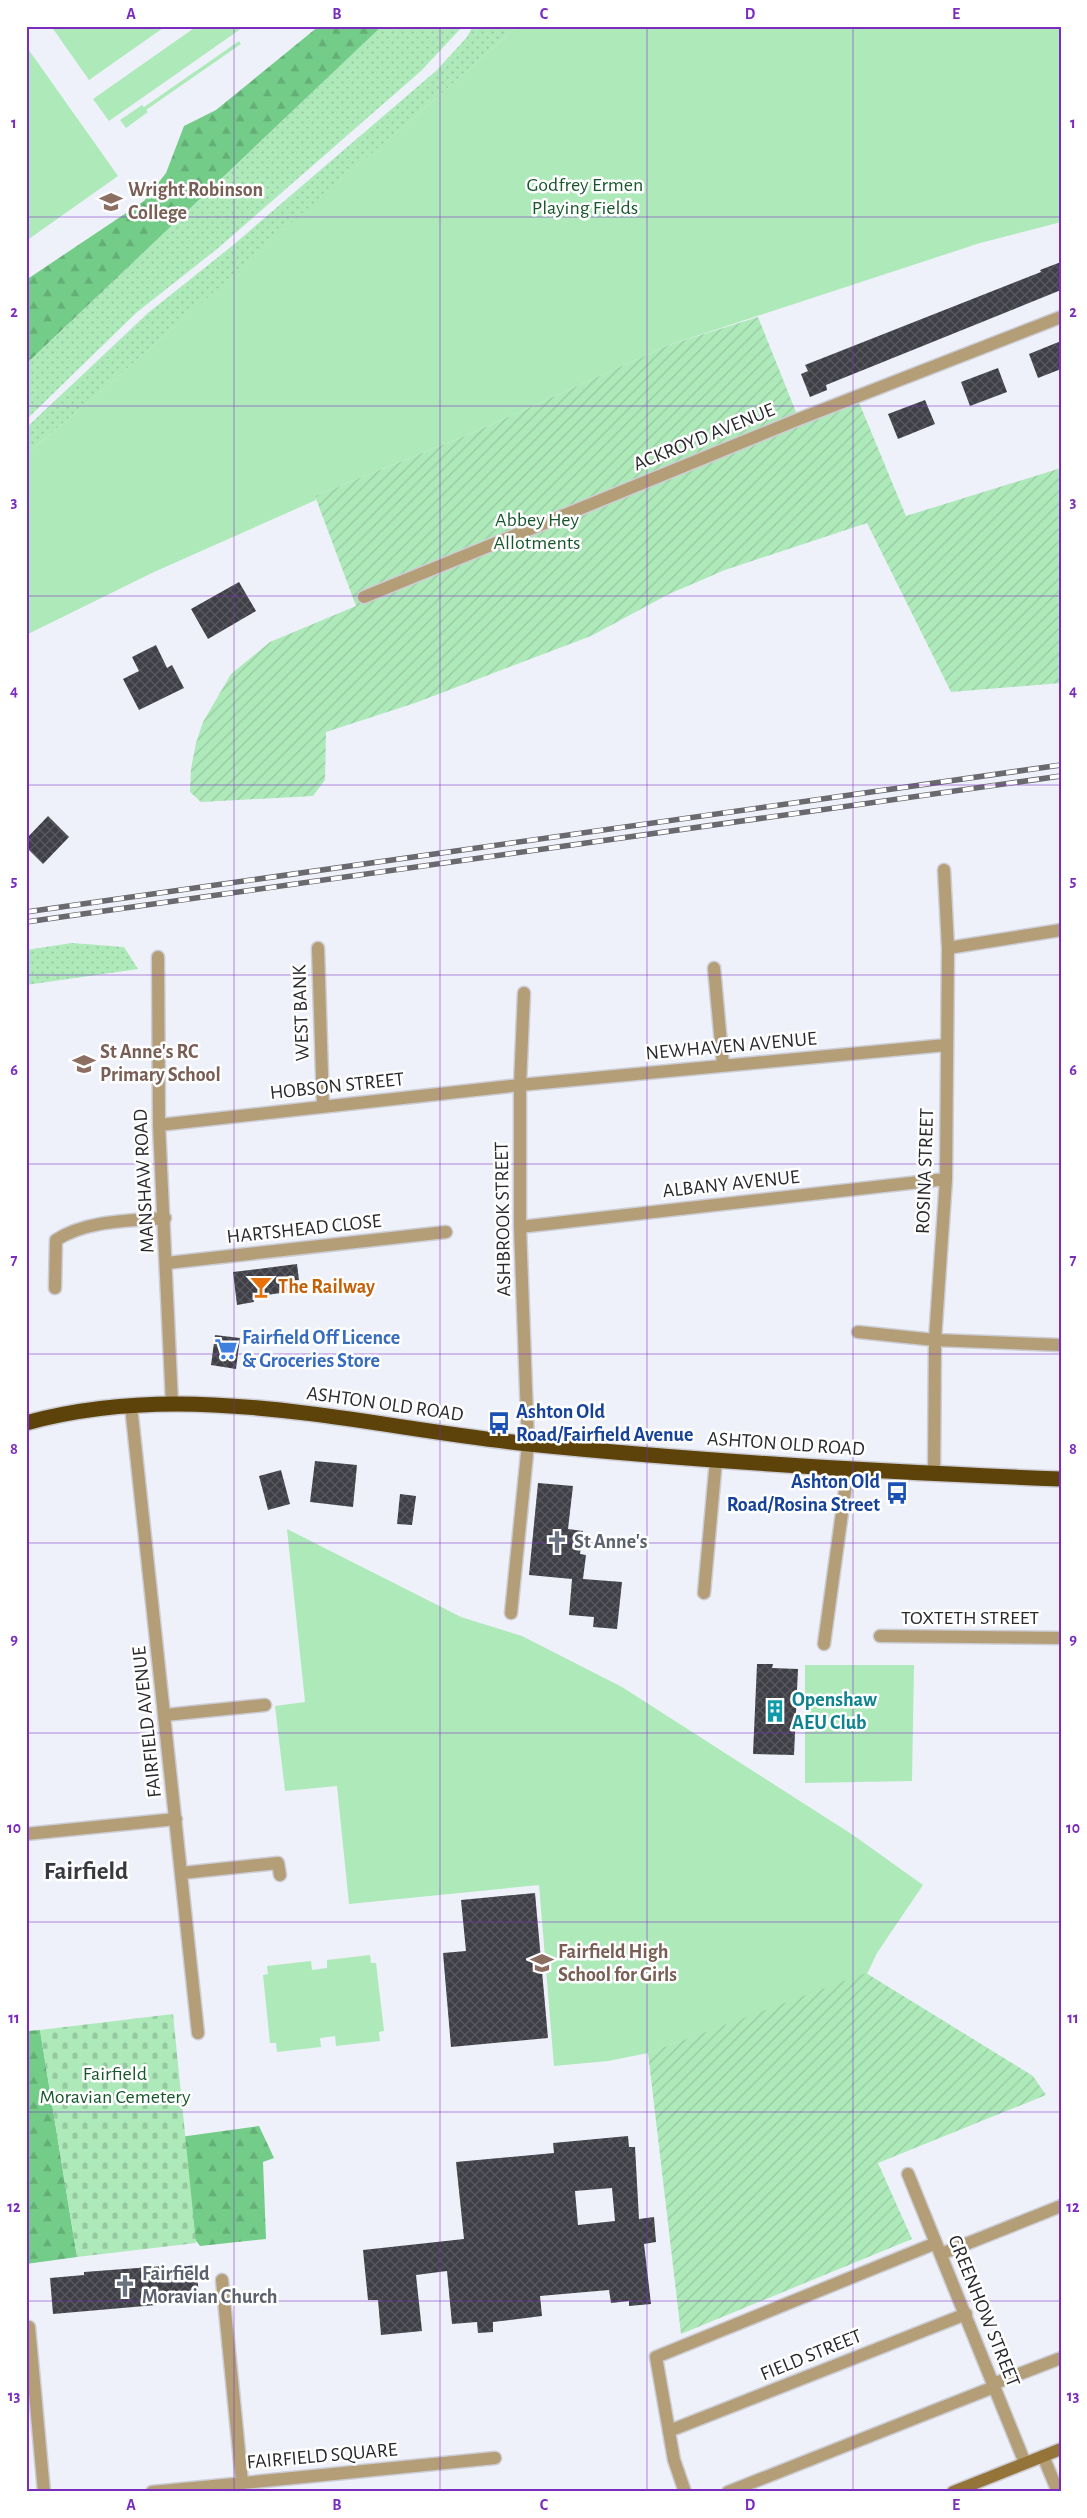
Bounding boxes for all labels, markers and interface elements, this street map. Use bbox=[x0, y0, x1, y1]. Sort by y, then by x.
text: A bbox=[126, 6, 136, 22]
text: B bbox=[332, 6, 342, 22]
text: C bbox=[540, 6, 549, 22]
text: D bbox=[745, 6, 756, 22]
text: E bbox=[952, 6, 960, 22]
text: 1 bbox=[11, 115, 17, 131]
text: 1 bbox=[1070, 115, 1076, 131]
park label: Godfrey Ermen Playing Fields bbox=[527, 175, 643, 218]
place label: Wright Robinson College bbox=[128, 180, 263, 223]
school or university icon: Wright Robinson College bbox=[98, 189, 124, 215]
text: 2 bbox=[10, 304, 18, 320]
text: 2 bbox=[1069, 304, 1077, 320]
street label: ACKROYD AVENUE bbox=[631, 399, 778, 474]
text: 3 bbox=[11, 494, 18, 510]
text: 3 bbox=[1070, 494, 1077, 510]
park label: Abbey Hey Allotments bbox=[494, 510, 580, 553]
text: 4 bbox=[10, 683, 18, 699]
text: 4 bbox=[1069, 683, 1077, 699]
text: 5 bbox=[11, 873, 18, 889]
text: 5 bbox=[1070, 873, 1077, 889]
street label: WEST BANK bbox=[289, 964, 313, 1062]
street label: NEWHAVEN AVENUE bbox=[645, 1029, 818, 1063]
place label: St Anne's RC Primary School bbox=[100, 1042, 221, 1085]
school or university icon: St Anne's RC Primary School bbox=[71, 1051, 97, 1077]
text: 6 bbox=[10, 1062, 18, 1078]
text: 6 bbox=[1069, 1062, 1077, 1078]
street label: HOBSON STREET bbox=[269, 1069, 405, 1103]
street label: ROSINA STREET bbox=[913, 1107, 937, 1234]
street label: MANSHAW ROAD bbox=[130, 1108, 158, 1254]
street label: ASHBROOK STREET bbox=[492, 1141, 514, 1297]
street label: ALBANY AVENUE bbox=[662, 1167, 801, 1201]
street label: HARTSHEAD CLOSE bbox=[226, 1211, 383, 1247]
text: 7 bbox=[11, 1252, 18, 1268]
text: 7 bbox=[1070, 1252, 1077, 1268]
bar icon: The Railway bbox=[248, 1274, 274, 1300]
place label: The Railway bbox=[278, 1277, 375, 1297]
place label: Fairfield Off Licence & Groceries Store bbox=[242, 1328, 400, 1371]
supermarket icon: Fairfield Off Licence & Groceries Store bbox=[213, 1336, 239, 1362]
street label: ASHTON OLD ROAD bbox=[305, 1383, 465, 1425]
place label: Ashton Old Road/Fairfield Avenue bbox=[516, 1402, 694, 1445]
bus stop icon: Ashton Old Road/Fairfield Avenue bbox=[486, 1410, 512, 1436]
street label: ASHTON OLD ROAD bbox=[706, 1429, 866, 1459]
text: 8 bbox=[10, 1441, 18, 1457]
text: 8 bbox=[1069, 1441, 1077, 1457]
place label: Ashton Old Road/Rosina Street bbox=[727, 1472, 880, 1515]
bus stop icon: Ashton Old Road/Rosina Street bbox=[884, 1480, 910, 1506]
church icon: St Anne's bbox=[544, 1529, 570, 1555]
place label: St Anne's bbox=[574, 1532, 648, 1552]
street label: TOXTETH STREET bbox=[901, 1608, 1039, 1628]
text: 9 bbox=[10, 1631, 18, 1647]
text: 9 bbox=[1069, 1631, 1077, 1647]
street label: FAIRFIELD AVENUE bbox=[129, 1645, 165, 1799]
place label: Openshaw AEU Club bbox=[792, 1690, 877, 1733]
building icon: Openshaw AEU Club bbox=[762, 1698, 788, 1724]
text: 10 bbox=[7, 1820, 21, 1836]
text: 10 bbox=[1066, 1820, 1080, 1836]
district label: Fairfield bbox=[44, 1859, 128, 1884]
place label: Fairfield High School for Girls bbox=[558, 1942, 677, 1985]
school or university icon: Fairfield High School for Girls bbox=[529, 1950, 555, 1976]
text: 11 bbox=[8, 2010, 20, 2026]
text: 11 bbox=[1067, 2010, 1079, 2026]
park label: Fairfield Moravian Cemetery bbox=[39, 2064, 191, 2107]
text: 12 bbox=[7, 2199, 21, 2215]
text: 12 bbox=[1066, 2199, 1080, 2215]
street label: GREENHOW STREET bbox=[944, 2232, 1024, 2390]
place label: Fairfield Moravian Church bbox=[142, 2264, 277, 2307]
church icon: Fairfield Moravian Church bbox=[112, 2273, 138, 2299]
street label: FIELD STREET bbox=[757, 2326, 865, 2384]
text: 13 bbox=[8, 2388, 20, 2404]
text: 13 bbox=[1067, 2388, 1079, 2404]
street label: FAIRFIELD SQUARE bbox=[246, 2439, 399, 2473]
text: A bbox=[126, 2497, 136, 2513]
text: B bbox=[332, 2497, 342, 2513]
text: C bbox=[540, 2497, 549, 2513]
text: D bbox=[745, 2497, 756, 2513]
text: E bbox=[952, 2497, 960, 2513]

